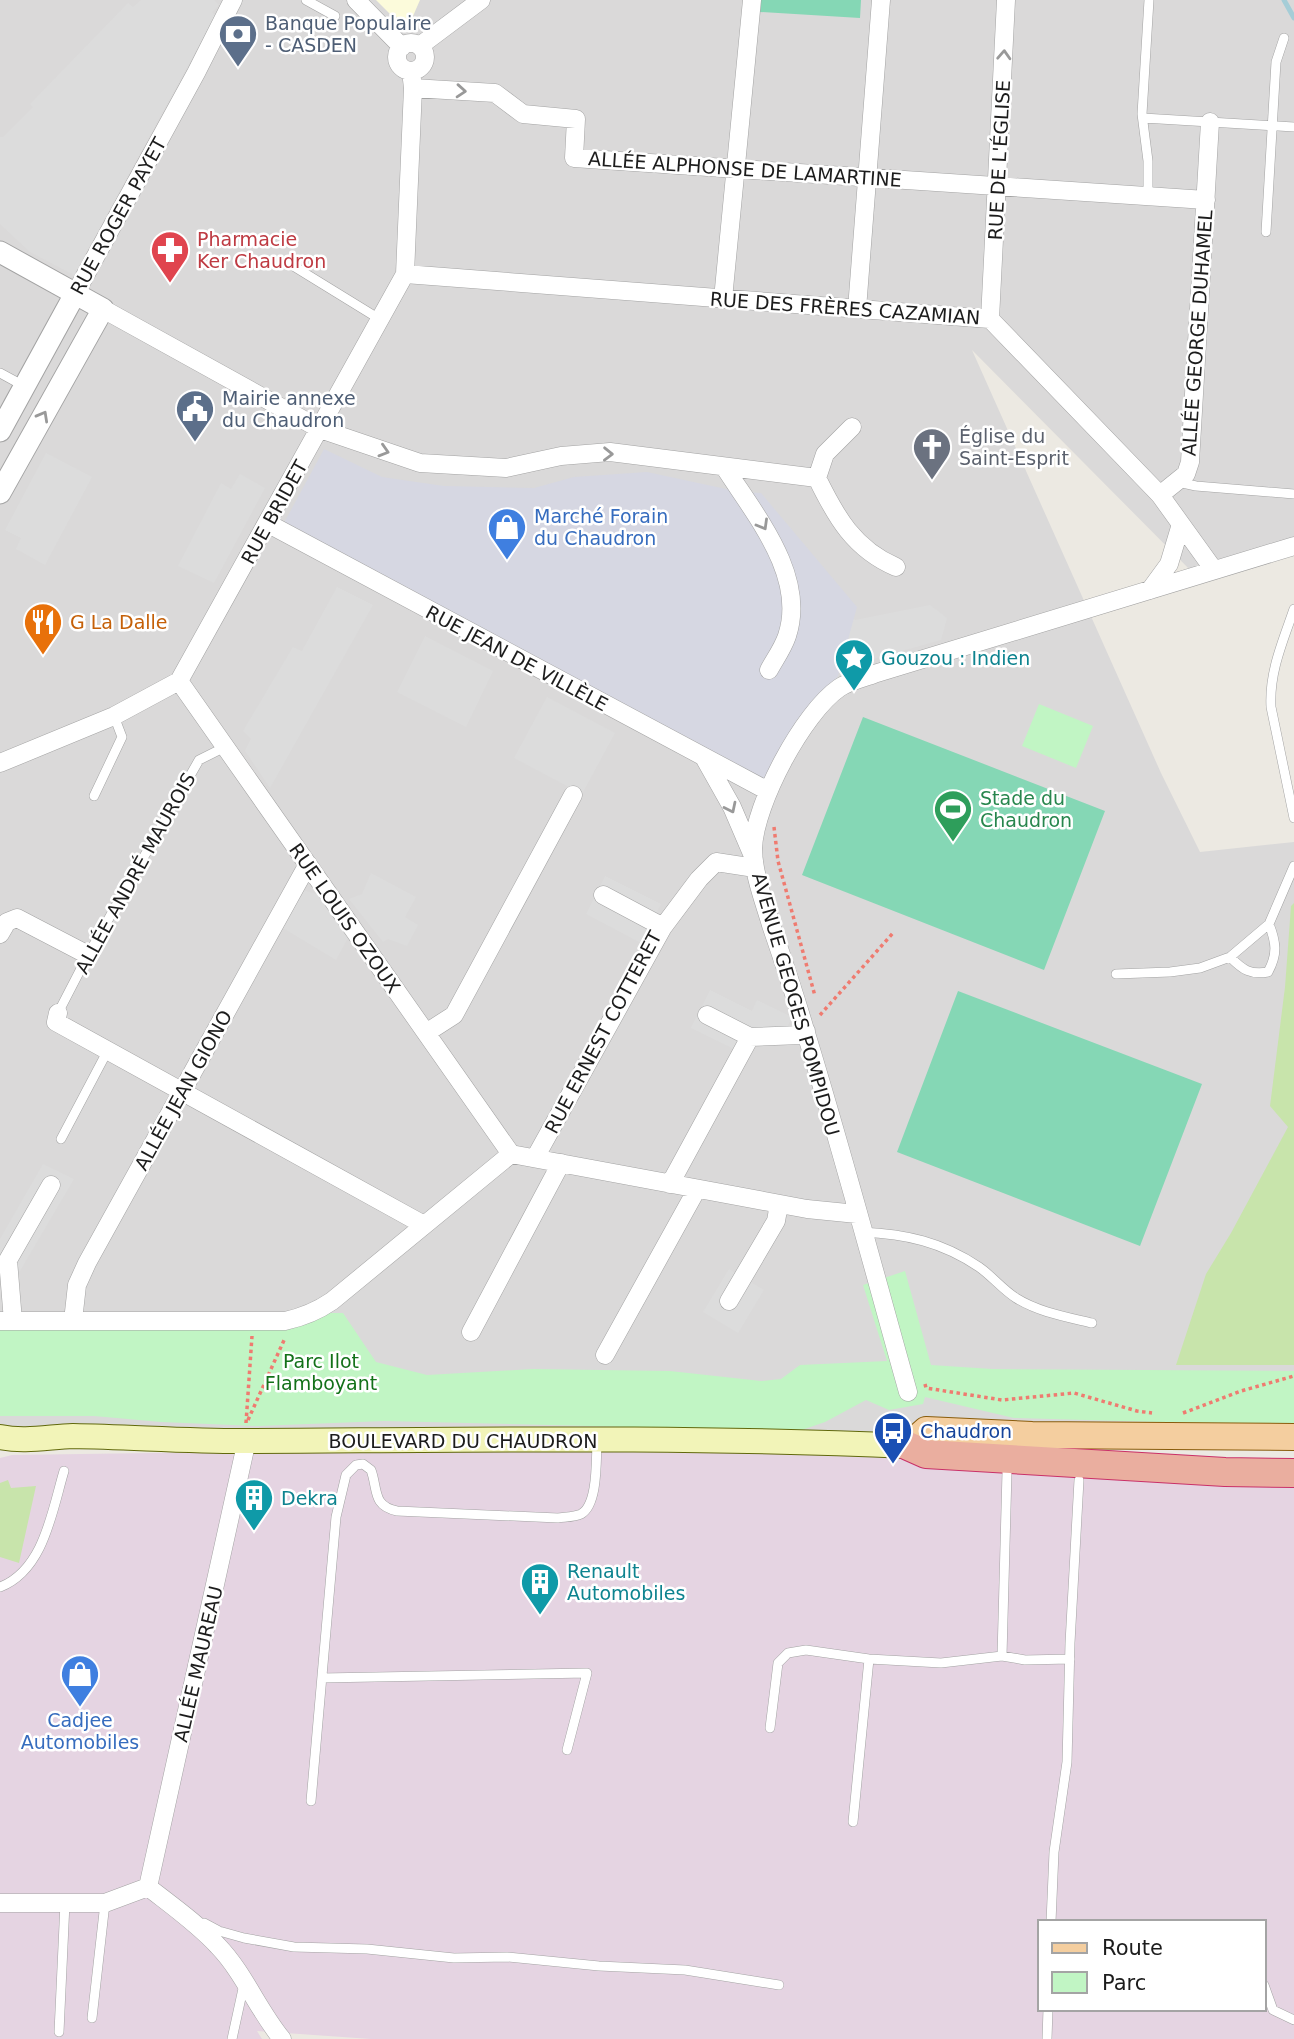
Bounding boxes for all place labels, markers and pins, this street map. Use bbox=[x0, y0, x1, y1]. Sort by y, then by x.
place label: Banque Populaire - CASDEN bbox=[265, 12, 431, 56]
bank icon: Banque Populaire - CASDEN bbox=[217, 13, 259, 68]
place label: Pharmacie Ker Chaudron bbox=[197, 228, 326, 272]
pharmacy icon: Pharmacie Ker Chaudron bbox=[149, 229, 191, 284]
place label: Mairie annexe du Chaudron bbox=[222, 387, 356, 431]
public building icon: Mairie annexe du Chaudron bbox=[174, 388, 216, 443]
place label: Église du Saint-Esprit bbox=[959, 425, 1069, 469]
church icon: Église du Saint-Esprit bbox=[911, 426, 953, 481]
place label: Marché Forain du Chaudron bbox=[534, 505, 668, 549]
shop icon: Marché Forain du Chaudron bbox=[486, 506, 528, 561]
restaurant icon: G La Dalle bbox=[22, 601, 64, 656]
place label: G La Dalle bbox=[70, 611, 168, 633]
place icon: Gouzou : Indien bbox=[833, 637, 875, 692]
place label: Gouzou : Indien bbox=[881, 647, 1030, 669]
place label: Stade du Chaudron bbox=[980, 787, 1072, 831]
sports icon: Stade du Chaudron bbox=[932, 788, 974, 843]
bus stop icon: Chaudron bbox=[872, 1410, 914, 1465]
place label: Chaudron bbox=[920, 1420, 1012, 1442]
building icon: Dekra bbox=[233, 1477, 275, 1532]
place label: Dekra bbox=[281, 1487, 338, 1509]
place label: Renault Automobiles bbox=[567, 1560, 685, 1604]
building icon: Renault Automobiles bbox=[519, 1561, 561, 1616]
shop icon: Cadjee Automobiles bbox=[59, 1653, 101, 1708]
place label: Cadjee Automobiles bbox=[21, 1709, 139, 1753]

